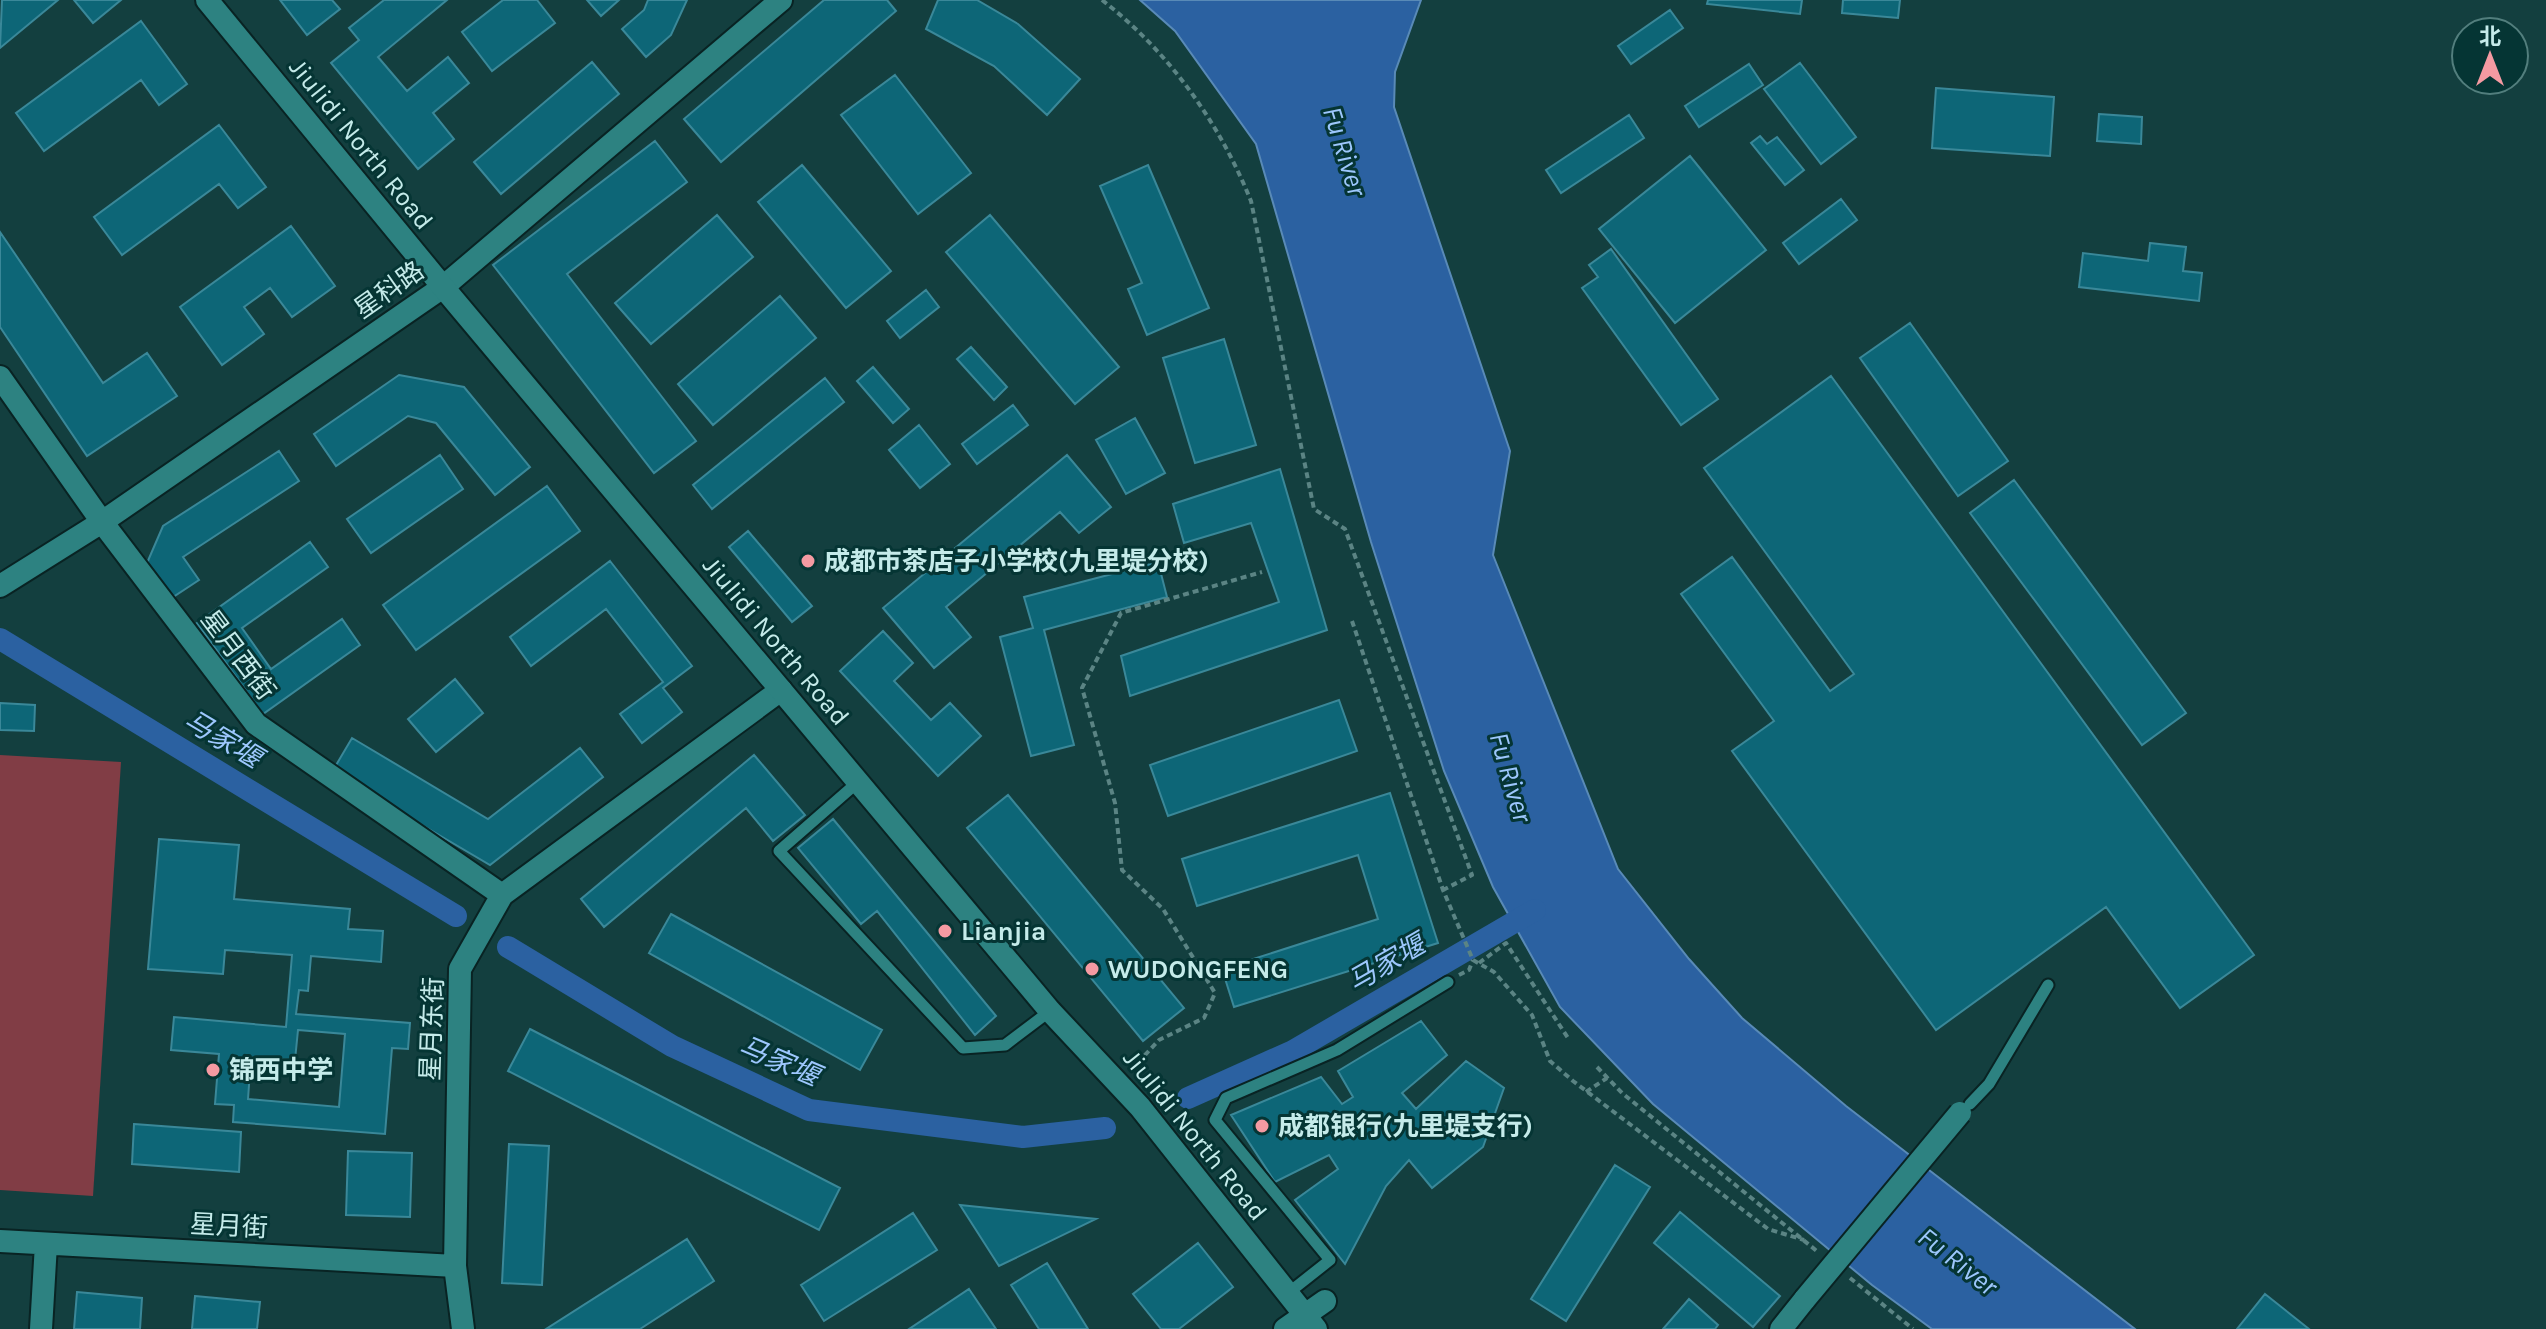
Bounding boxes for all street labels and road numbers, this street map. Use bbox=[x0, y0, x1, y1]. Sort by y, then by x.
street label: Jiulidi North Road bbox=[282, 52, 440, 236]
street label: 星科路 bbox=[348, 255, 430, 325]
street label: Jiulidi North Road bbox=[696, 550, 856, 732]
street label: 星月西街 bbox=[194, 604, 282, 706]
street label: 星月东街 bbox=[415, 976, 449, 1082]
street label: Jiulidi North Road bbox=[1116, 1043, 1274, 1227]
street label: 星月街 bbox=[189, 1208, 269, 1244]

